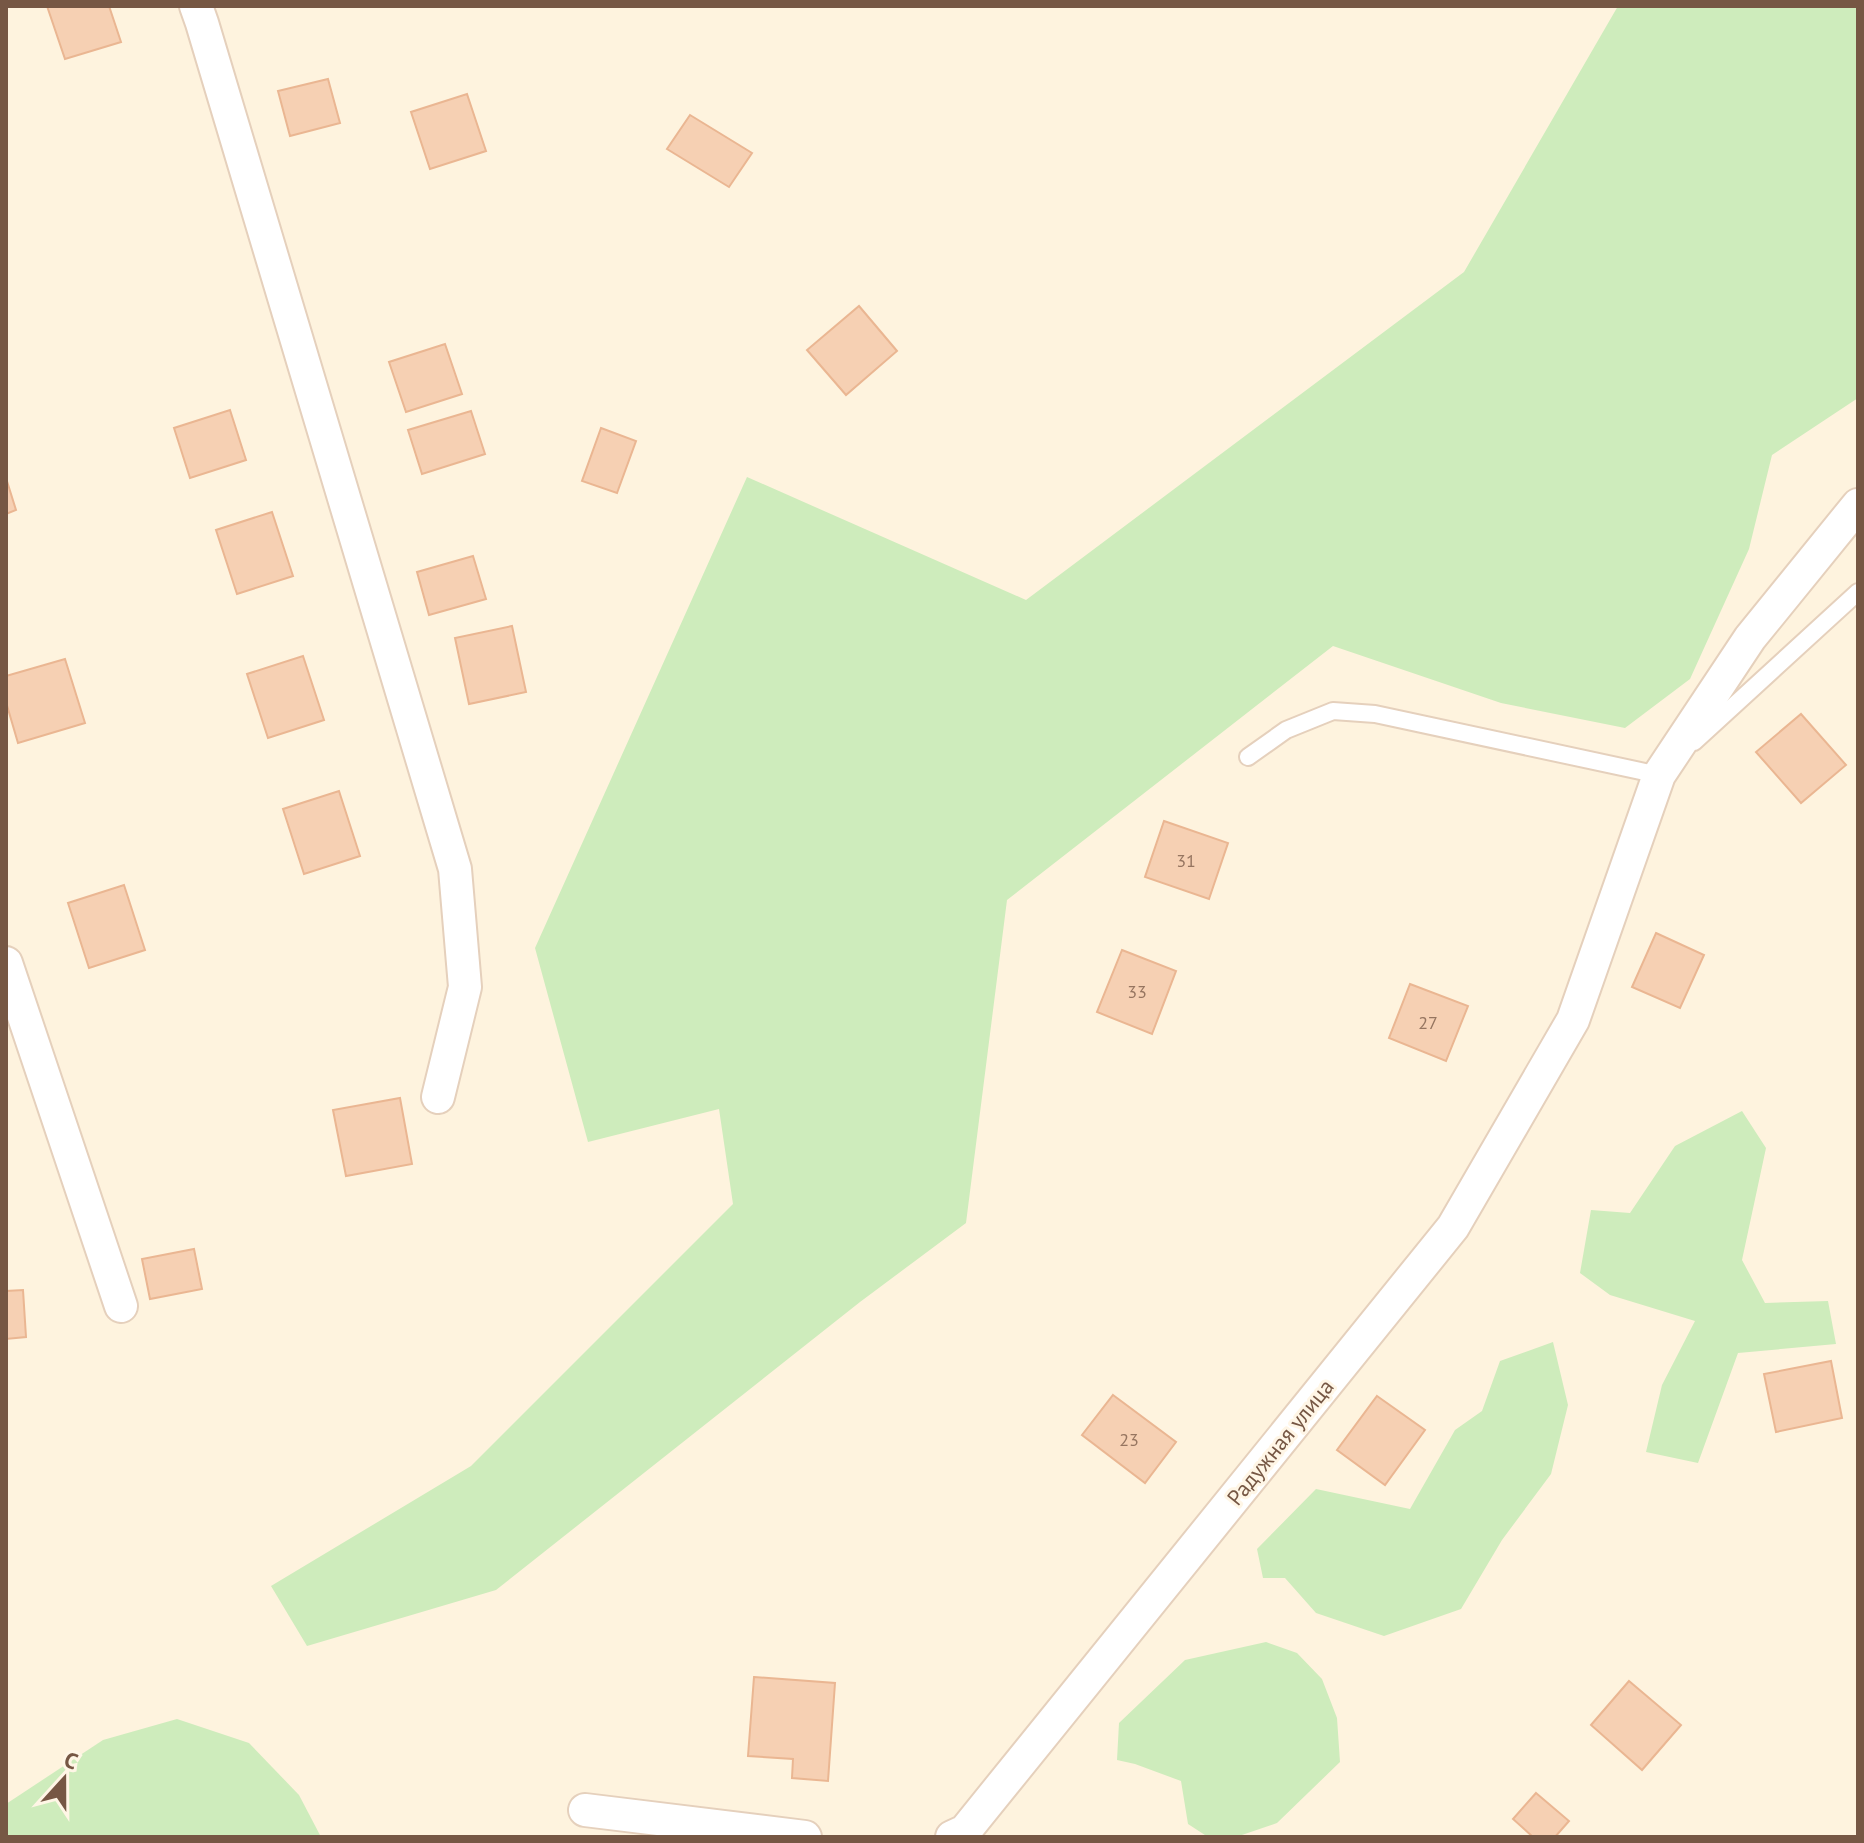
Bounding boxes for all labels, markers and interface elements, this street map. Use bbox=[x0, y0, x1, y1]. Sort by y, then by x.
house number: 31 bbox=[1176, 849, 1196, 872]
house number: 33 bbox=[1127, 980, 1147, 1003]
house number: 27 bbox=[1418, 1011, 1438, 1034]
street label: Радужная улица bbox=[1221, 1373, 1339, 1511]
house number: 23 bbox=[1119, 1428, 1139, 1451]
north arrow bbox=[24, 1739, 104, 1819]
text: С bbox=[60, 1745, 82, 1776]

